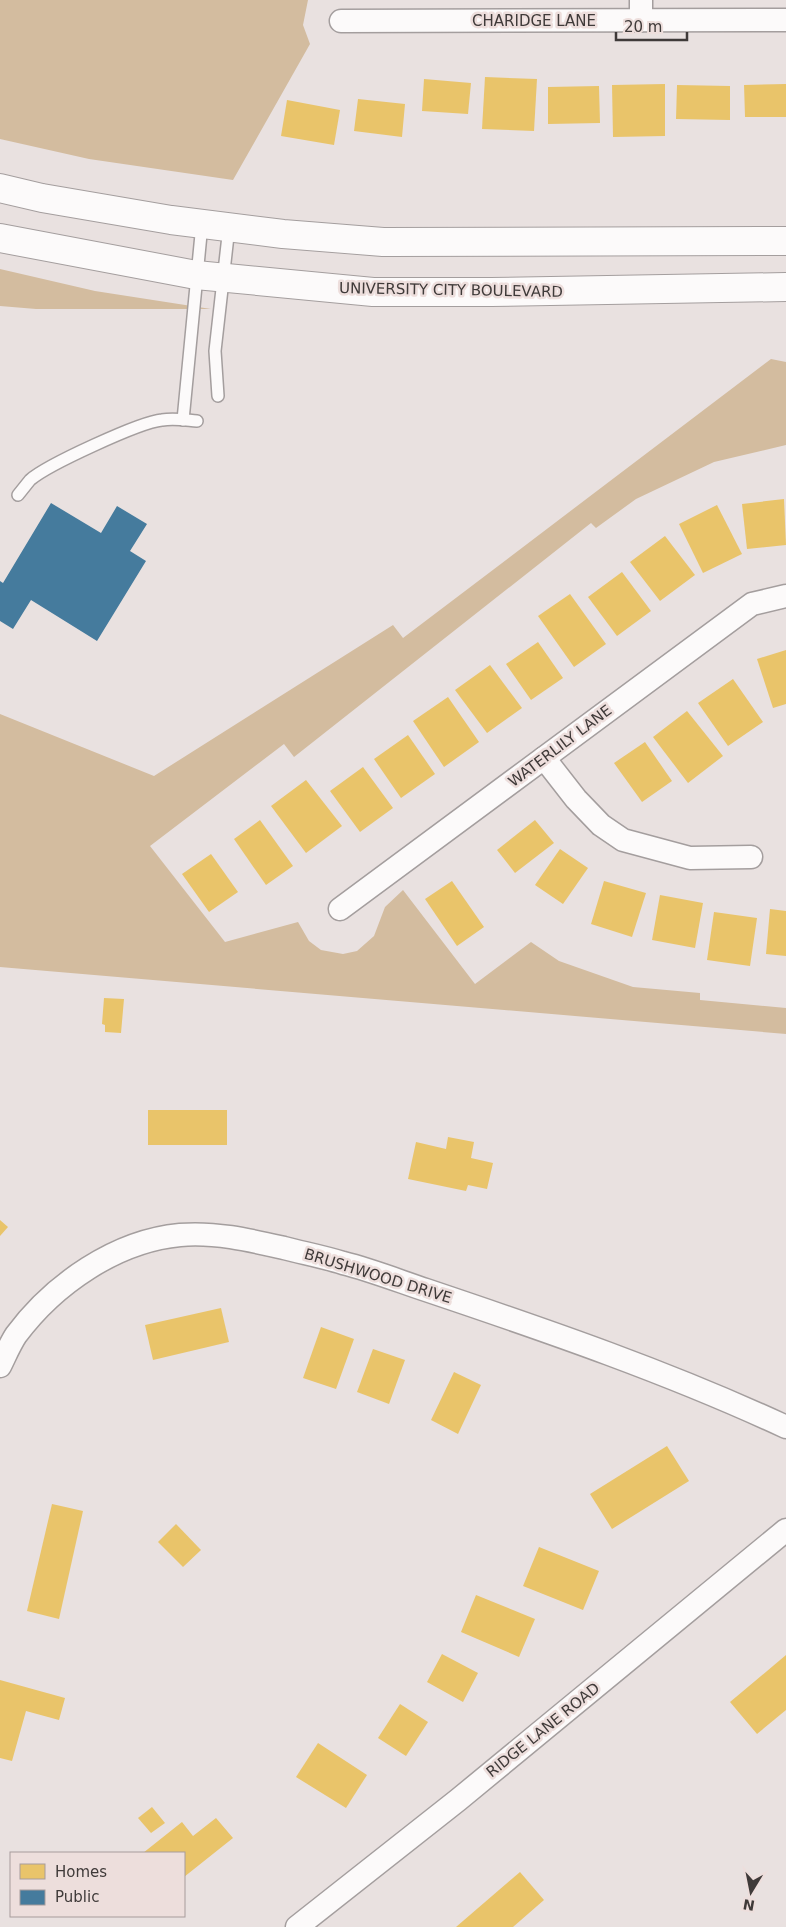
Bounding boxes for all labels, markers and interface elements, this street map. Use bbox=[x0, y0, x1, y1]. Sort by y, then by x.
scale bar bbox=[616, 10, 687, 42]
street label: CHARIDGE LANE bbox=[472, 12, 596, 30]
text: 20 m bbox=[624, 18, 662, 36]
street label: UNIVERSITY CITY BOULEVARD bbox=[339, 279, 563, 301]
street label: WATERLILY LANE bbox=[505, 701, 615, 791]
street label: BRUSHWOOD DRIVE bbox=[302, 1245, 454, 1307]
street label: RIDGE LANE ROAD bbox=[483, 1679, 603, 1781]
legend bbox=[10, 1852, 185, 1917]
text: Homes bbox=[55, 1863, 107, 1881]
north arrow bbox=[726, 1867, 776, 1917]
text: Public bbox=[55, 1888, 99, 1906]
text: N bbox=[742, 1896, 756, 1914]

